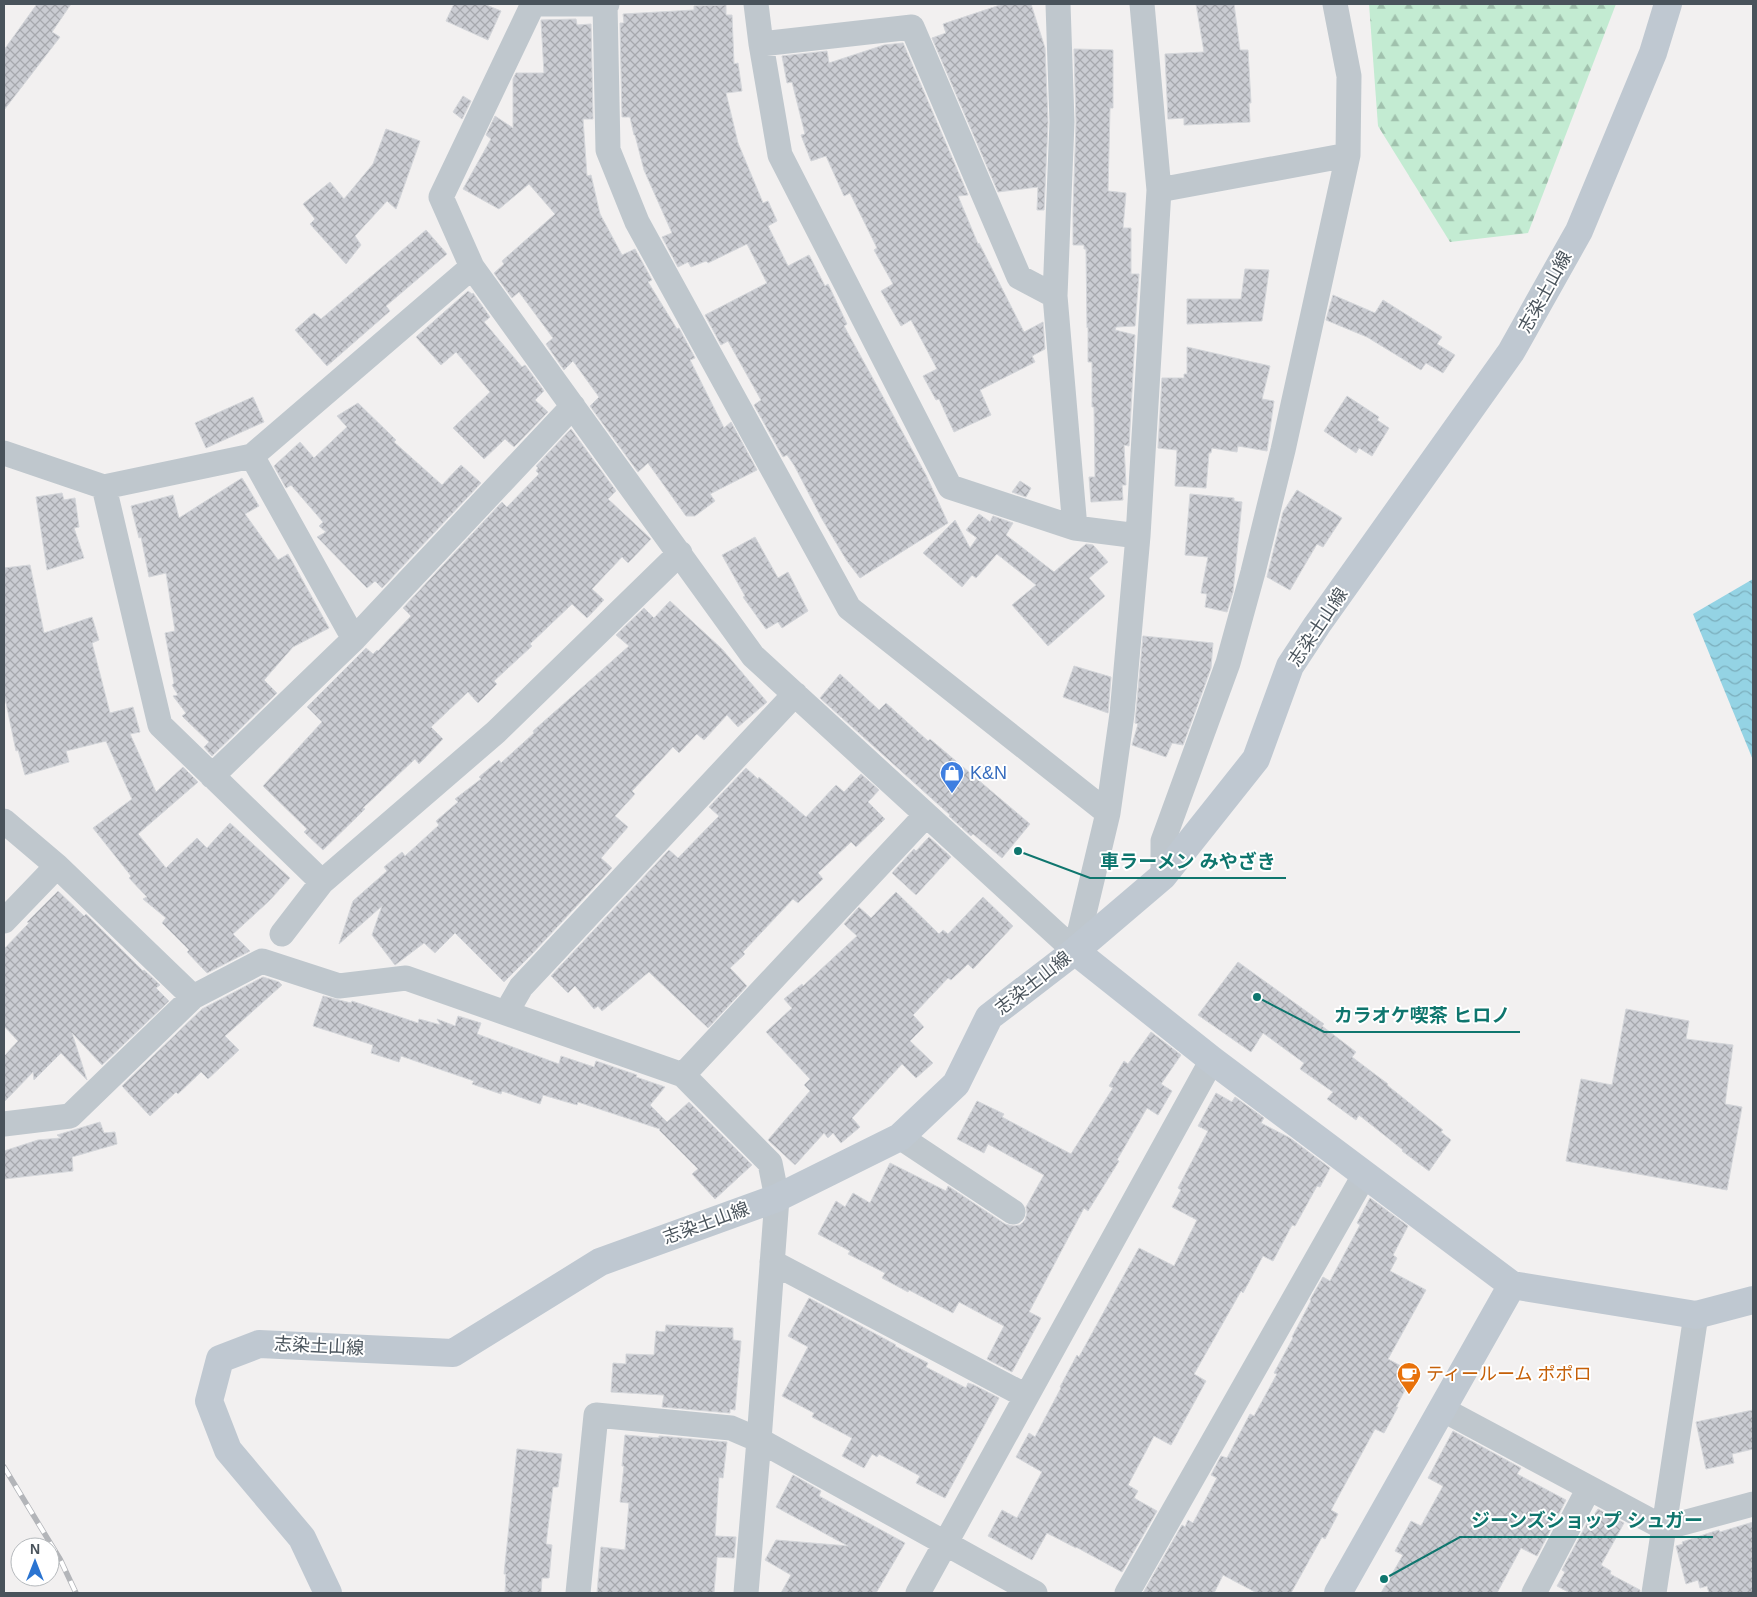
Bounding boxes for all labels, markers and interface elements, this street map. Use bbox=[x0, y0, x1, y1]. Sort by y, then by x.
street label: 志染土山線 bbox=[1514, 248, 1576, 336]
street label: 志染土山線 bbox=[1285, 584, 1351, 670]
shop icon: K&N bbox=[939, 760, 965, 794]
place label: K&N bbox=[970, 763, 1007, 783]
callout: 車ラーメン みやざき bbox=[1090, 844, 1286, 878]
text: 車ラーメン みやざき bbox=[1100, 851, 1276, 872]
street label: 志染土山線 bbox=[991, 947, 1075, 1019]
callout: カラオケ喫茶 ヒロノ bbox=[1324, 998, 1520, 1032]
text: カラオケ喫茶 ヒロノ bbox=[1334, 1005, 1510, 1026]
street label: 志染土山線 bbox=[660, 1198, 752, 1248]
street label: 志染土山線 bbox=[274, 1334, 364, 1358]
cafe icon: ティールーム ポポロ bbox=[1396, 1361, 1422, 1395]
place label: ティールーム ポポロ bbox=[1426, 1364, 1591, 1384]
callout: ジーンズショップ シュガー bbox=[1460, 1503, 1713, 1537]
text: ジーンズショップ シュガー bbox=[1471, 1510, 1703, 1531]
north arrow bbox=[10, 1537, 60, 1587]
text: N bbox=[30, 1541, 40, 1557]

